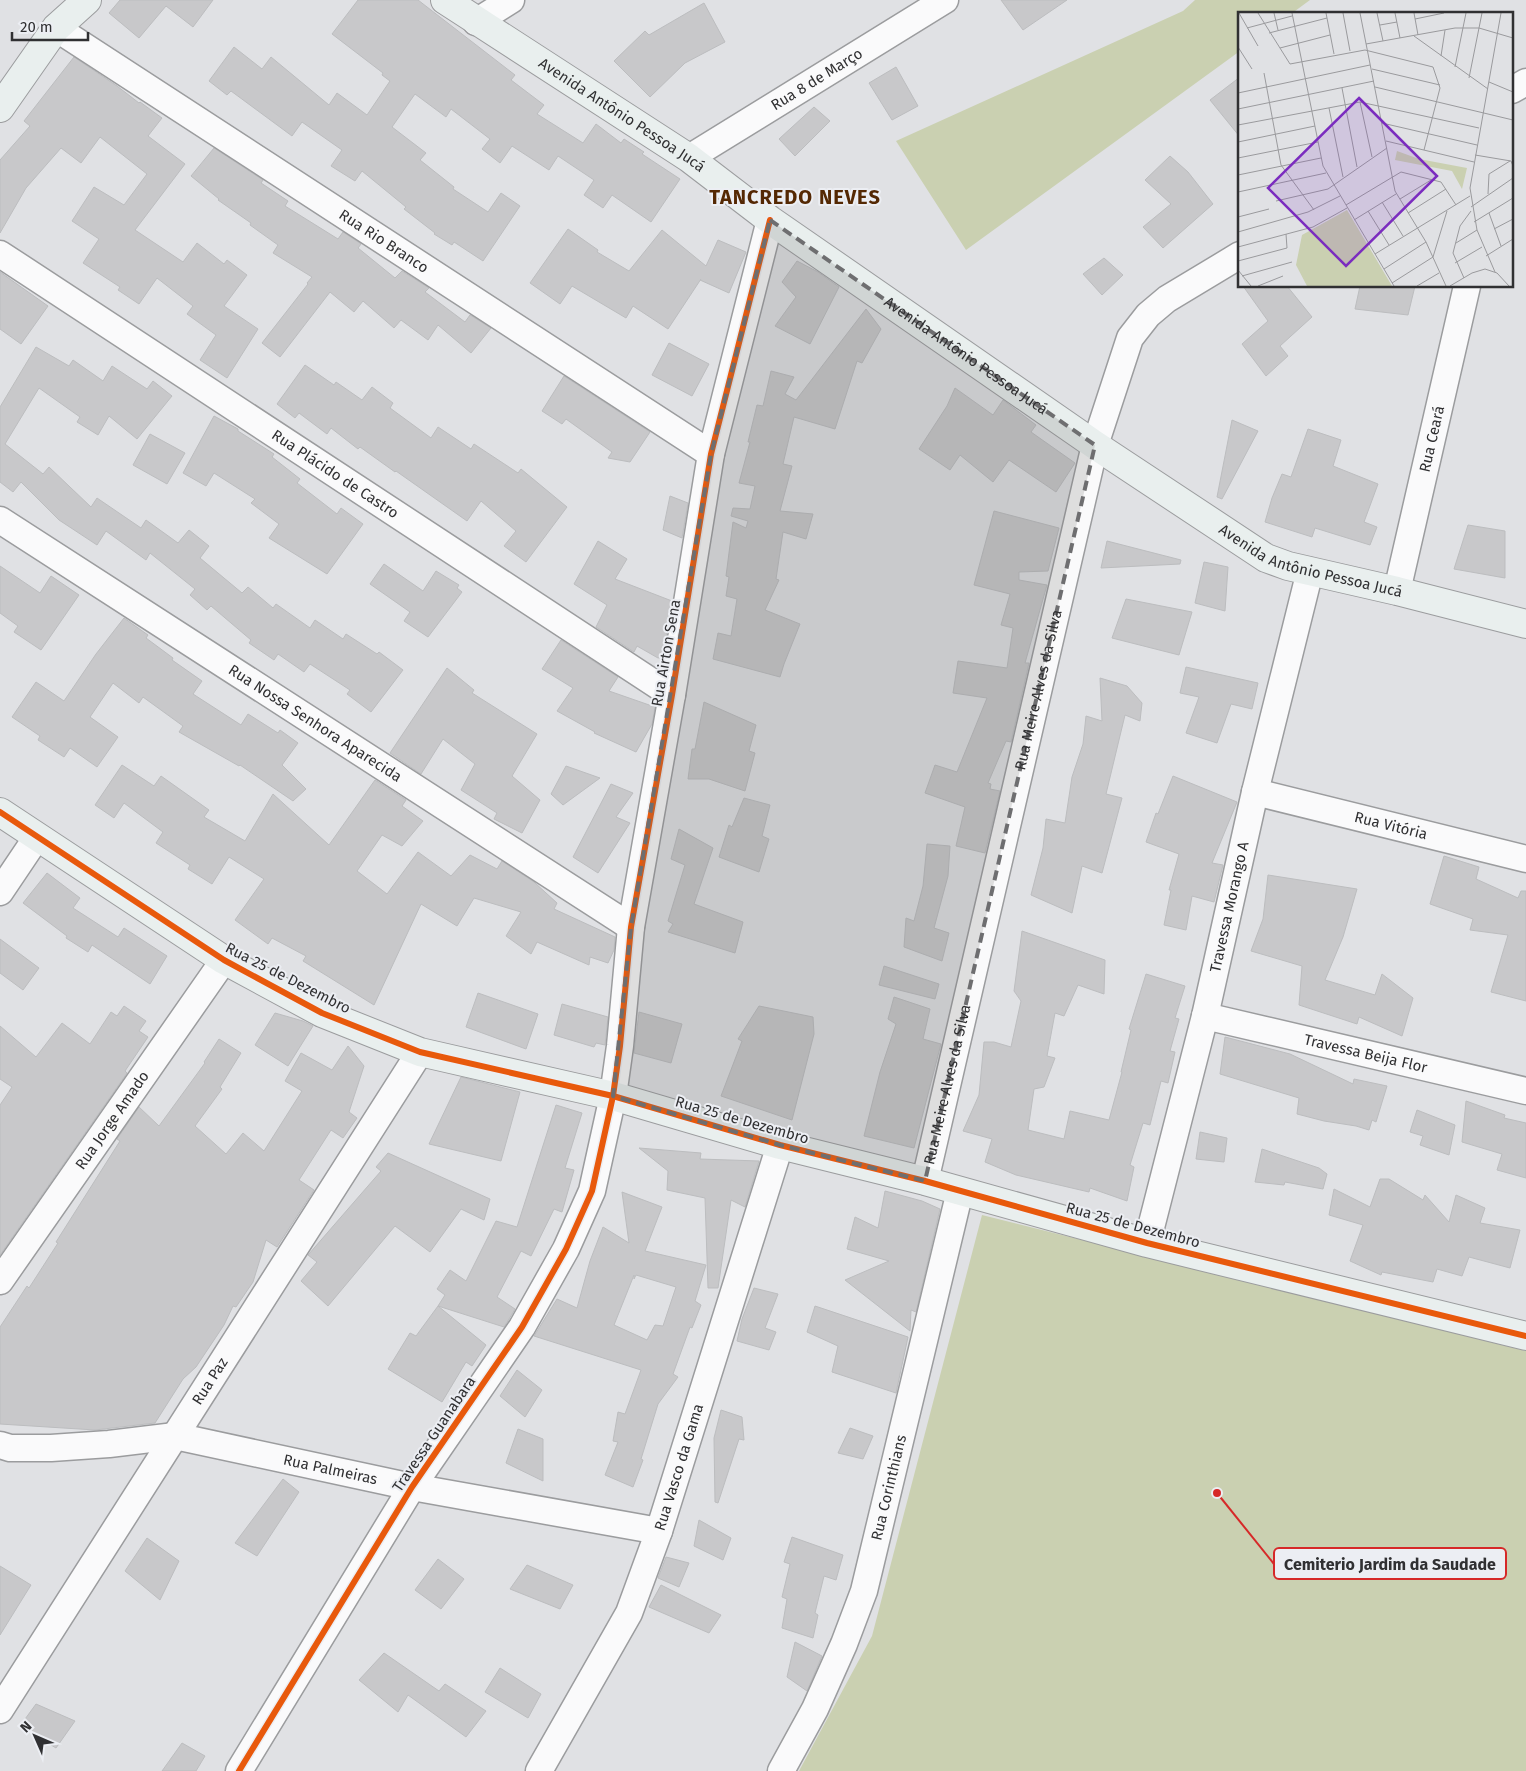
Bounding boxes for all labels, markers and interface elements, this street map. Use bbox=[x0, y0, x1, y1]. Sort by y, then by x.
scale bar bbox=[12, 10, 89, 42]
inset map bbox=[1238, 12, 1514, 288]
text: 20 m bbox=[20, 18, 53, 36]
street label: Rua 8 de Março bbox=[768, 44, 866, 114]
street label: Avenida Antônio Pessoa Jucá bbox=[535, 54, 709, 176]
district label: TANCREDO NEVES bbox=[709, 185, 881, 209]
street label: Rua Rio Branco bbox=[336, 206, 432, 277]
street label: Avenida Antônio Pessoa Jucá bbox=[881, 293, 1051, 419]
street label: Rua Ceará bbox=[1416, 404, 1448, 474]
street label: Rua Plácido de Castro bbox=[268, 426, 402, 522]
street label: Avenida Antônio Pessoa Jucá bbox=[1216, 520, 1404, 601]
street label: Rua Airton Sena bbox=[648, 598, 684, 708]
street label: Rua Meire Alves da Silva bbox=[1011, 608, 1066, 772]
street label: Rua Nossa Senhora Aparecida bbox=[225, 661, 405, 786]
street label: Rua Vitória bbox=[1352, 808, 1429, 843]
street label: Travessa Morango A bbox=[1206, 839, 1253, 974]
street label: Rua 25 de Dezembro bbox=[222, 939, 354, 1017]
street label: Rua Meire Alves da Silva bbox=[920, 1003, 975, 1166]
street label: Travessa Beija Flor bbox=[1302, 1030, 1429, 1077]
street label: Rua Jorge Amado bbox=[72, 1068, 153, 1173]
street label: Rua 25 de Dezembro bbox=[673, 1092, 811, 1148]
street label: Rua 25 de Dezembro bbox=[1064, 1198, 1202, 1252]
street label: Rua Paz bbox=[188, 1354, 232, 1408]
street label: Travessa Guanabara bbox=[389, 1373, 479, 1495]
street label: Rua Vasco da Gama bbox=[651, 1401, 707, 1533]
street label: Rua Corinthians bbox=[867, 1433, 910, 1542]
street label: Rua Palmeiras bbox=[282, 1451, 379, 1488]
callout: Cemiterio Jardim da Saudade bbox=[1274, 1548, 1506, 1579]
text: Cemiterio Jardim da Saudade bbox=[1284, 1555, 1496, 1574]
north arrow bbox=[10, 1711, 60, 1761]
text: N bbox=[17, 1718, 35, 1736]

